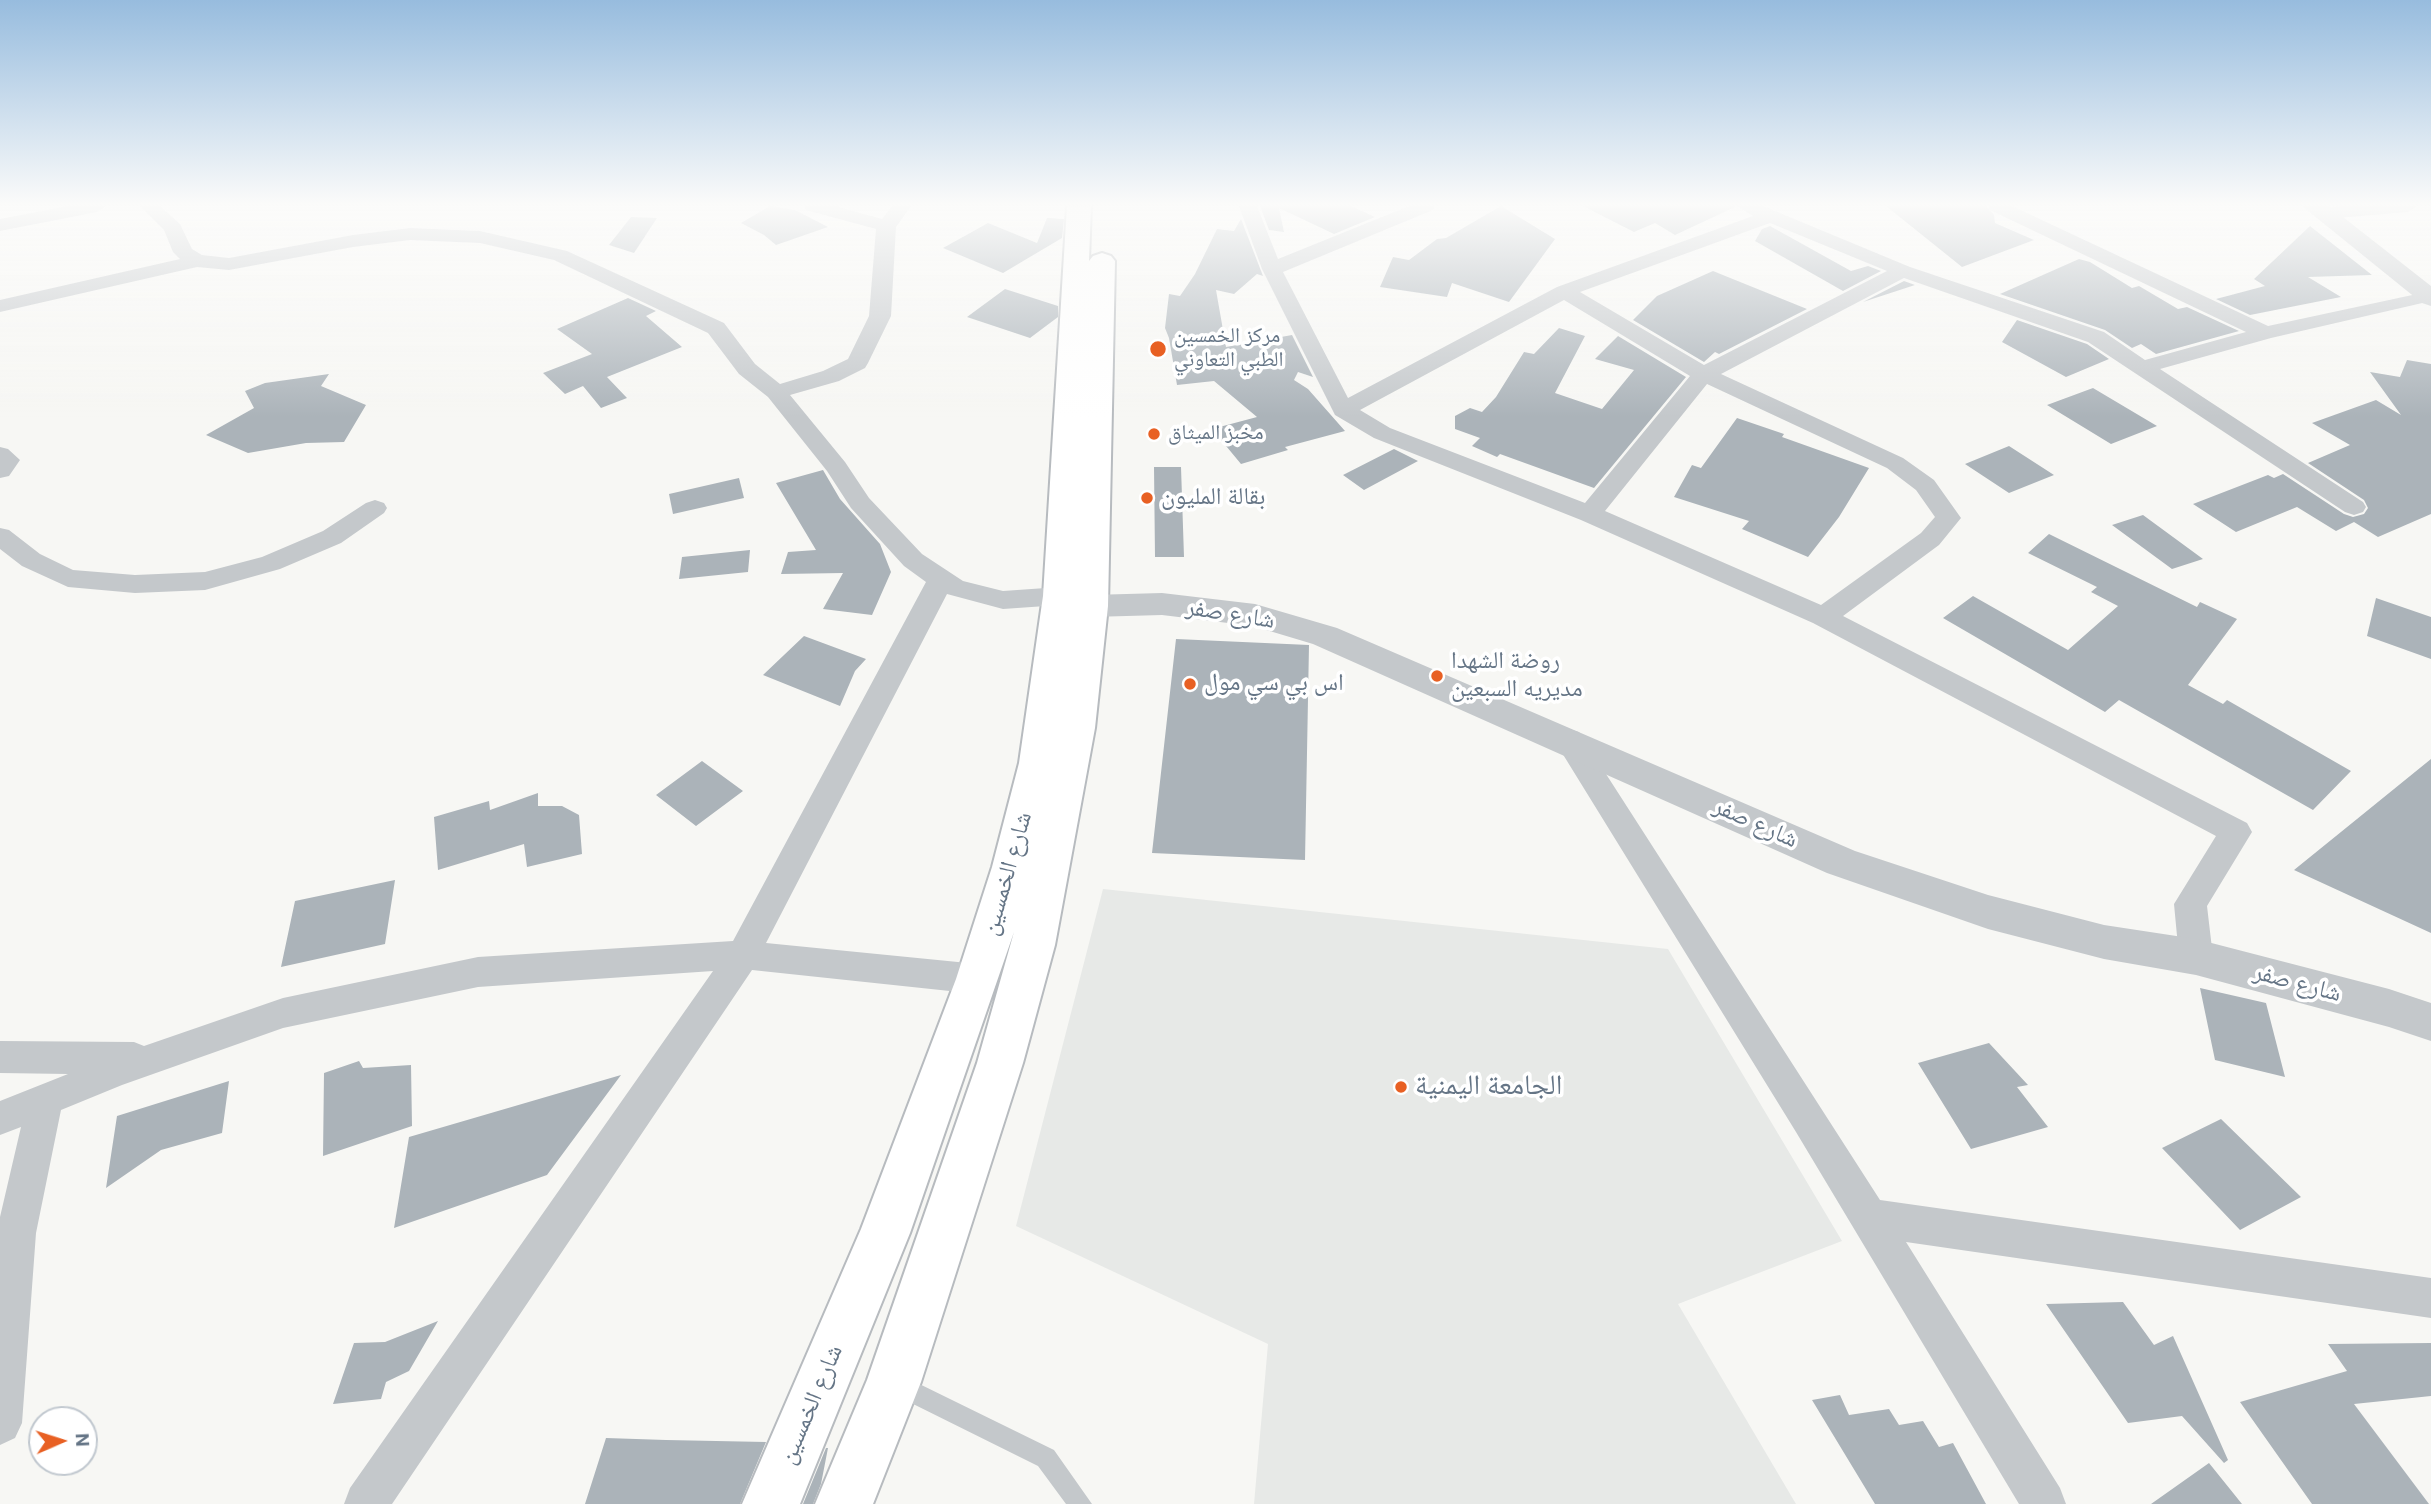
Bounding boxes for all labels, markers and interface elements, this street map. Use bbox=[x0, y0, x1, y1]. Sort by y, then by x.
place label: مركز الخمسين الطبي التعاوني bbox=[1174, 324, 1283, 374]
marker: مركز الخمسين الطبي التعاوني bbox=[1148, 339, 1168, 359]
place label: مخبز الميثاق bbox=[1168, 421, 1264, 447]
marker: مخبز الميثاق bbox=[1146, 426, 1162, 442]
place label: بقالة المليون bbox=[1161, 484, 1265, 512]
marker: بقالة المليون bbox=[1139, 490, 1155, 506]
street label: شارع صفر bbox=[1184, 594, 1276, 636]
place label: روضة الشهدا مديريه السبعين bbox=[1451, 648, 1583, 704]
marker: روضة الشهدا مديريه السبعين bbox=[1429, 668, 1445, 684]
place label: اس بي سي مول bbox=[1204, 670, 1344, 698]
marker: اس بي سي مول bbox=[1182, 676, 1198, 692]
street label: شارع صفر bbox=[1708, 793, 1802, 855]
street label: شارع الخمسين bbox=[977, 809, 1039, 939]
street label: شارع صفر bbox=[2250, 959, 2344, 1009]
place label: الجامعة اليمنية bbox=[1415, 1070, 1562, 1104]
marker: الجامعة اليمنية bbox=[1393, 1079, 1409, 1095]
street label: شارع الخمسين bbox=[774, 1341, 850, 1469]
north arrow bbox=[28, 1406, 98, 1476]
text: N bbox=[71, 1433, 94, 1447]

